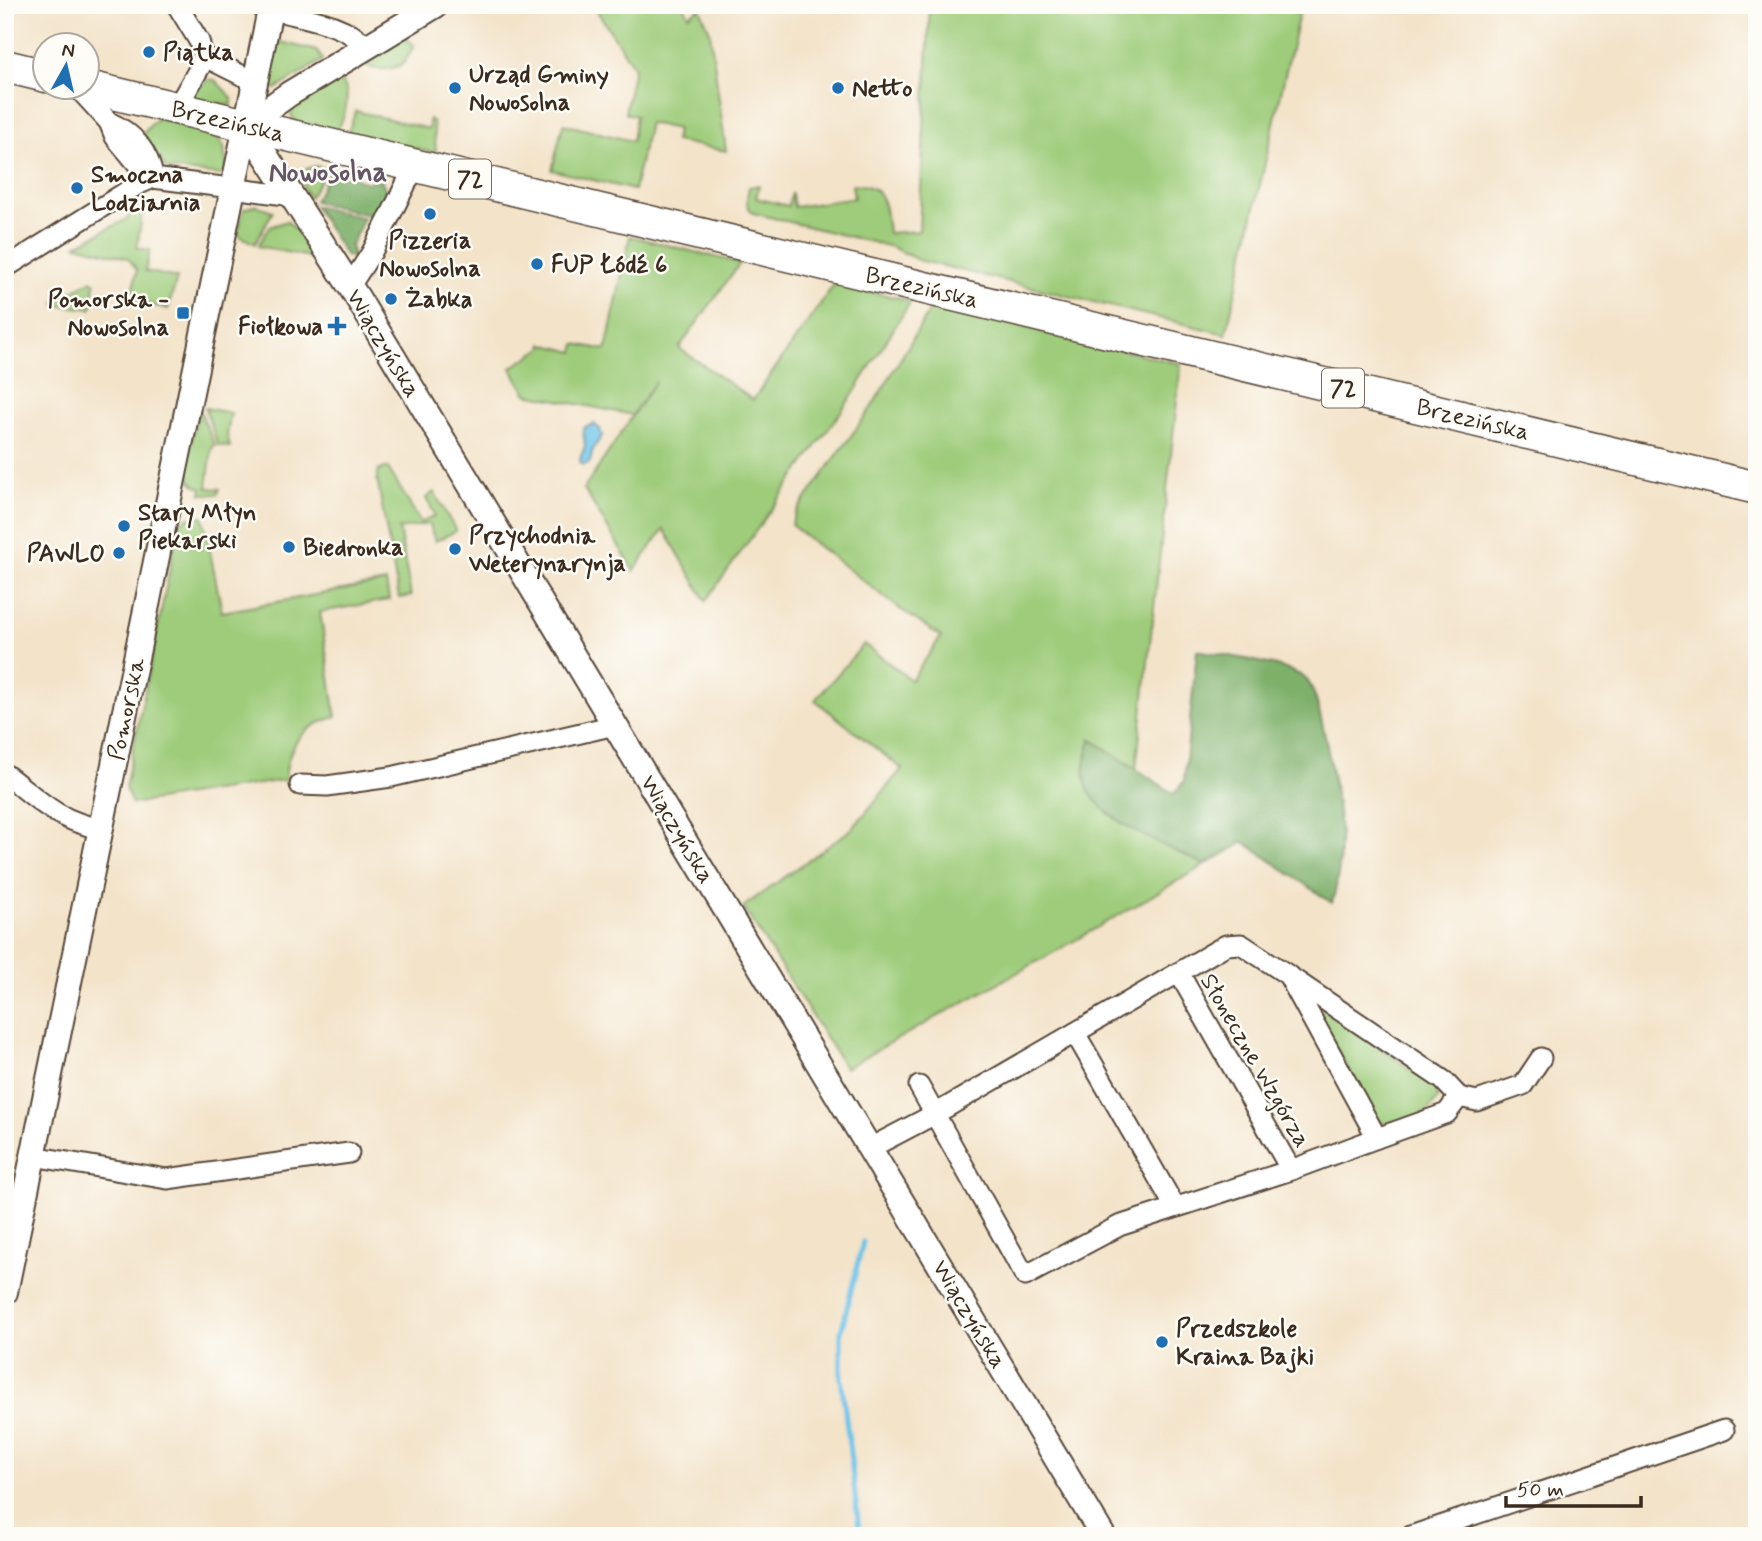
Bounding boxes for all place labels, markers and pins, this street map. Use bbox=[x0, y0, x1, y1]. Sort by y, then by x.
place label: Piątka bbox=[163, 38, 234, 69]
marker: Piątka bbox=[141, 44, 157, 60]
place label: Urząd Gminy Nowosolna bbox=[469, 60, 609, 119]
place label: Netto bbox=[852, 74, 912, 105]
marker: Urząd Gminy Nowosolna bbox=[447, 80, 463, 96]
marker: Netto bbox=[830, 80, 846, 96]
place label: Smoczna Lodziarnia bbox=[91, 160, 201, 219]
marker: Smoczna Lodziarnia bbox=[69, 180, 85, 196]
marker: Pizzeria Nowosolna bbox=[422, 206, 438, 222]
place label: Pizzeria Nowosolna bbox=[379, 226, 481, 285]
place label: FUP Łódź 6 bbox=[551, 250, 667, 281]
marker: FUP Łódź 6 bbox=[529, 256, 545, 272]
place label: Pomorska - Nowosolna bbox=[48, 285, 169, 344]
place label: Żabka bbox=[405, 285, 473, 316]
marker: Żabka bbox=[383, 291, 399, 307]
marker: Pomorska - Nowosolna bbox=[175, 305, 191, 321]
place label: Fiołkowa bbox=[238, 312, 323, 343]
marker: Fiołkowa bbox=[329, 318, 345, 334]
place label: Stary Młyn Piekarski bbox=[138, 498, 257, 557]
marker: Stary Młyn Piekarski bbox=[116, 518, 132, 534]
place label: Przychodnia Weterynarynja bbox=[468, 521, 626, 581]
place label: Biedronka bbox=[303, 533, 404, 564]
place label: PAWLO bbox=[27, 539, 105, 570]
marker: Biedronka bbox=[281, 539, 297, 555]
marker: Przychodnia Weterynarynja bbox=[447, 541, 463, 557]
marker: PAWLO bbox=[111, 545, 127, 561]
place label: Przedszkole Kraina Bajki bbox=[1176, 1314, 1314, 1373]
marker: Przedszkole Kraina Bajki bbox=[1154, 1334, 1170, 1350]

